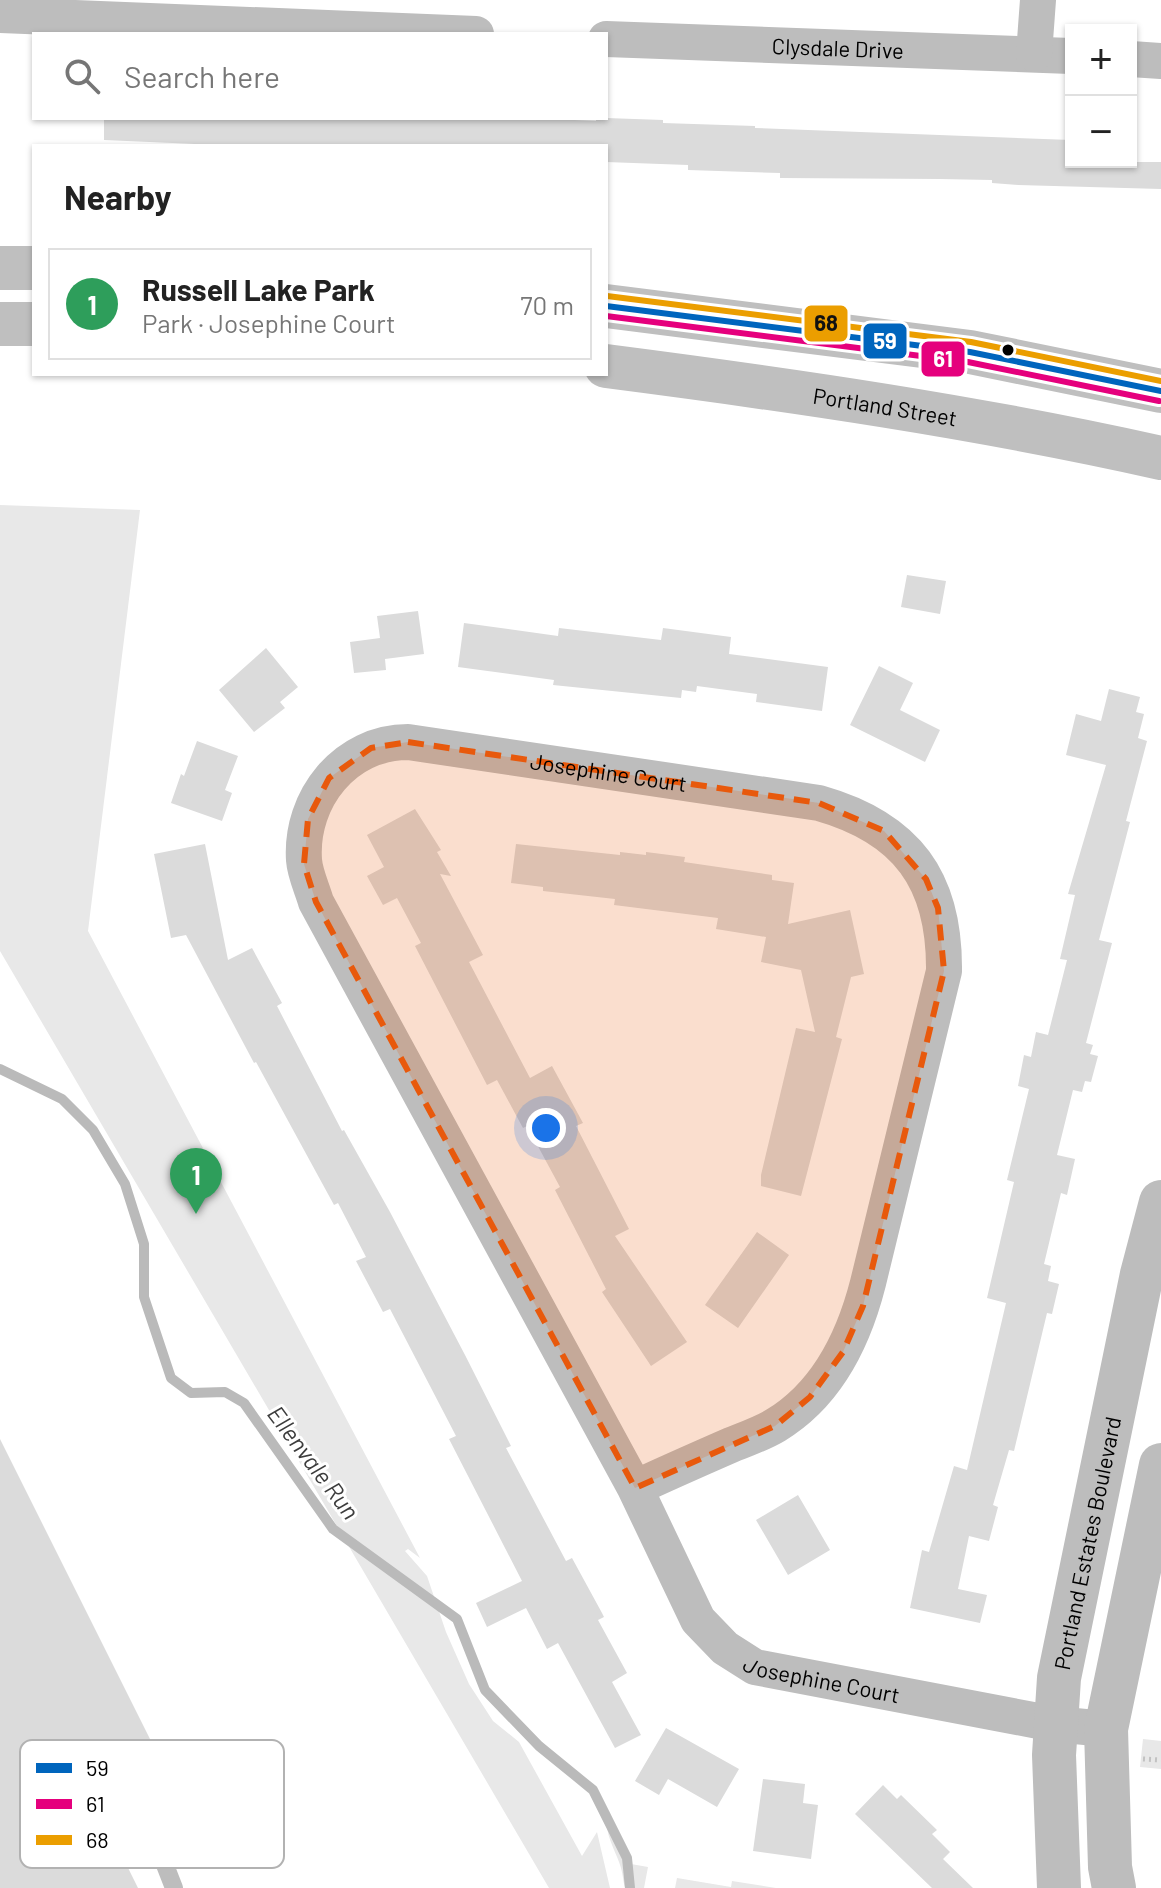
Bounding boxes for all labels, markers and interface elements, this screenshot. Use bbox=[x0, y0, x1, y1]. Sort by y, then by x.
map controls bbox=[1065, 24, 1137, 168]
button: + bbox=[1065, 24, 1137, 96]
search box bbox=[32, 32, 608, 120]
street label: Clysdale Drive bbox=[771, 32, 904, 63]
icon: search bbox=[60, 54, 104, 98]
text: Search here bbox=[124, 58, 280, 94]
button: − bbox=[1065, 96, 1137, 168]
text: Nearby bbox=[64, 176, 172, 217]
text: Russell Lake Park bbox=[142, 271, 375, 307]
text: 1 bbox=[87, 289, 97, 320]
text: 70 m bbox=[520, 289, 574, 320]
line badge: 68 bbox=[803, 304, 849, 343]
text: Park · Josephine Court bbox=[142, 307, 396, 338]
text: 68 bbox=[814, 309, 838, 335]
line badge: 59 bbox=[862, 322, 908, 360]
text: 59 bbox=[873, 327, 897, 353]
line badge: 61 bbox=[920, 340, 966, 378]
unlabelled marker bbox=[1000, 342, 1016, 358]
text: 61 bbox=[933, 345, 953, 371]
street label: Portland Street bbox=[811, 382, 959, 431]
street label: Josephine Court bbox=[529, 747, 689, 796]
your location bbox=[526, 1108, 566, 1148]
pin: 1 bbox=[170, 1148, 222, 1214]
water label: Ellenvale Run bbox=[262, 1400, 366, 1524]
street label: Portland Estates Boulevard bbox=[1048, 1414, 1125, 1672]
street label: Josephine Court bbox=[739, 1650, 902, 1707]
legend bbox=[20, 1740, 284, 1868]
text: 59 bbox=[86, 1754, 109, 1780]
text: 61 bbox=[86, 1790, 105, 1816]
text: 68 bbox=[86, 1826, 109, 1852]

